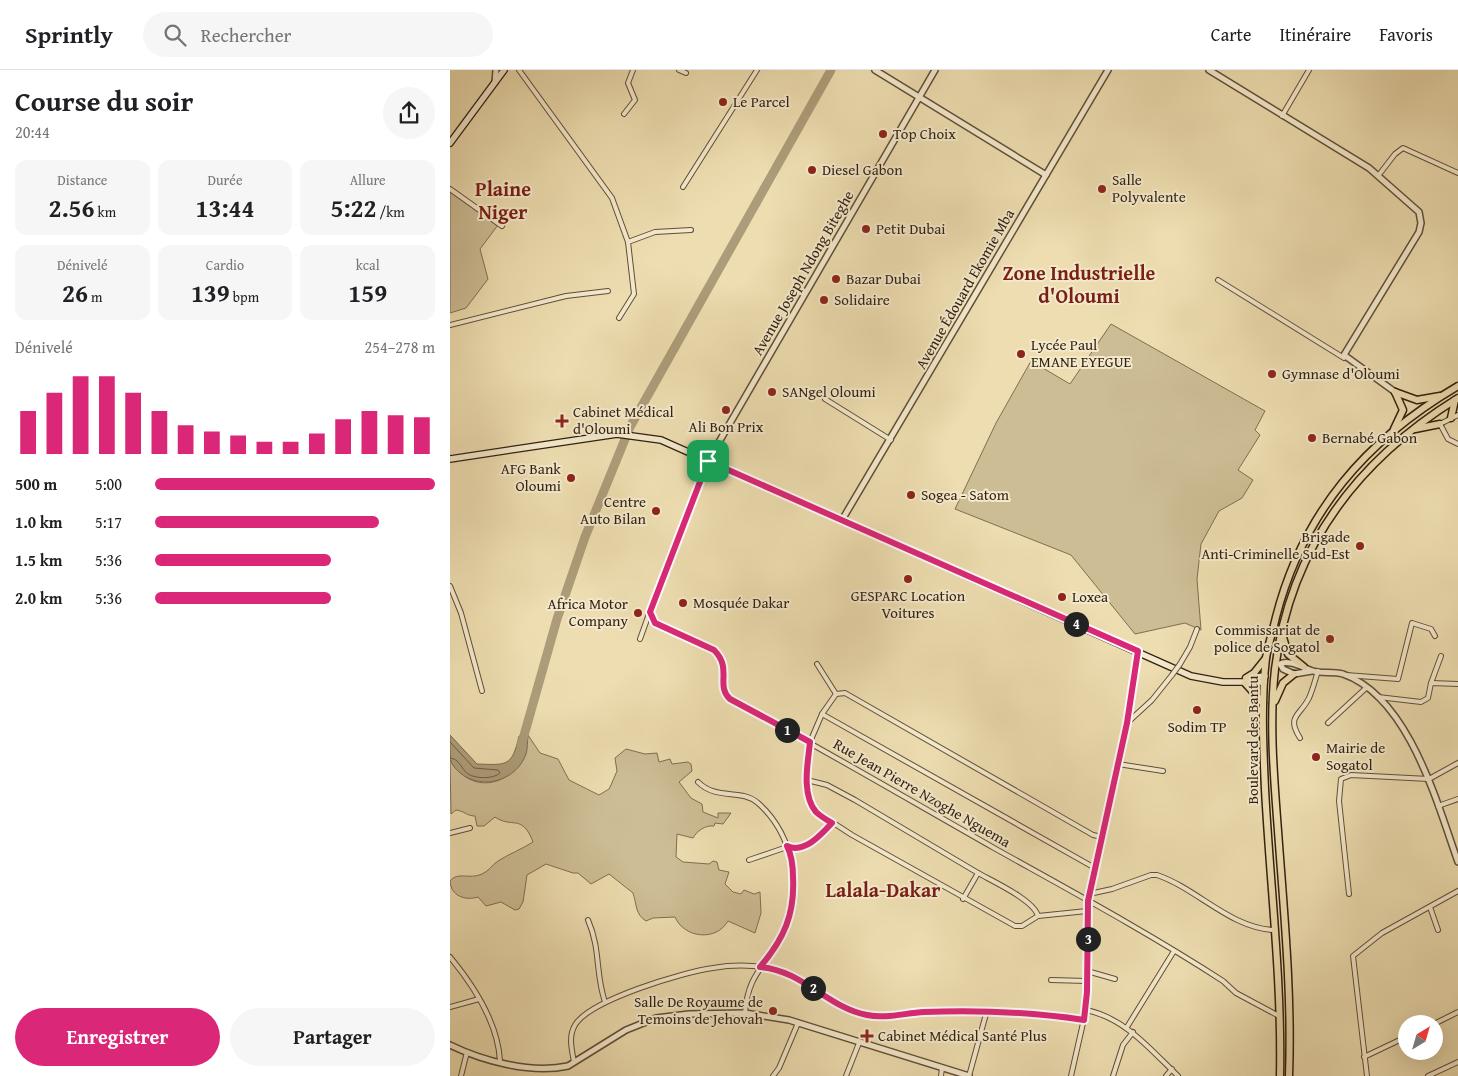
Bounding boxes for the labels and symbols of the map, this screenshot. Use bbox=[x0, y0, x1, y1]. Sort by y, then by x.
place label: Le Parcel bbox=[733, 91, 790, 112]
marker: Le Parcel bbox=[717, 96, 729, 108]
place label: Top Choix bbox=[893, 123, 956, 144]
marker: Top Choix bbox=[877, 128, 889, 140]
place label: Diesel Gabon bbox=[822, 159, 903, 180]
marker: Diesel Gabon bbox=[806, 164, 818, 176]
place label: Salle Polyvalente bbox=[1112, 169, 1186, 207]
district label: Plaine Niger bbox=[475, 174, 531, 226]
marker: Salle Polyvalente bbox=[1096, 183, 1108, 195]
street label: Avenue Joseph Ndong Biteghe bbox=[747, 186, 858, 359]
street label: Avenue Édouard Ekomie Mba bbox=[910, 205, 1019, 373]
place label: Petit Dubai bbox=[876, 218, 946, 239]
marker: Petit Dubai bbox=[860, 223, 872, 235]
district label: Zone Industrielle d'Oloumi bbox=[1003, 258, 1156, 310]
place label: Bazar Dubai bbox=[846, 268, 921, 289]
marker: Bazar Dubai bbox=[830, 273, 842, 285]
place label: Solidaire bbox=[834, 289, 890, 310]
marker: Solidaire bbox=[818, 294, 830, 306]
place label: Lycée Paul EMANE EYEGUE bbox=[1031, 334, 1132, 372]
marker: Lycée Paul EMANE EYEGUE bbox=[1015, 348, 1027, 360]
place label: Gymnase d'Oloumi bbox=[1282, 363, 1400, 384]
marker: Gymnase d'Oloumi bbox=[1266, 368, 1278, 380]
place label: SANgel Oloumi bbox=[782, 381, 876, 402]
marker: SANgel Oloumi bbox=[766, 386, 778, 398]
place label: Cabinet Médical d'Oloumi bbox=[573, 401, 674, 439]
marker: Ali Bon Prix bbox=[720, 404, 732, 416]
marker: Cabinet Médical d'Oloumi bbox=[555, 414, 569, 428]
place label: Ali Bon Prix bbox=[689, 416, 764, 437]
place label: Bernabé Gabon bbox=[1322, 427, 1418, 448]
marker: Bernabé Gabon bbox=[1306, 432, 1318, 444]
pin bbox=[687, 440, 729, 482]
place label: AFG Bank Oloumi bbox=[501, 458, 561, 496]
marker: AFG Bank Oloumi bbox=[565, 472, 577, 484]
place label: Sogea - Satom bbox=[921, 484, 1010, 505]
marker: Sogea - Satom bbox=[905, 489, 917, 501]
place label: Centre Auto Bilan bbox=[580, 491, 647, 529]
marker: Centre Auto Bilan bbox=[650, 505, 662, 517]
place label: Brigade Anti-Criminelle Sud-Est bbox=[1201, 526, 1351, 564]
marker: Brigade Anti-Criminelle Sud-Est bbox=[1354, 540, 1366, 552]
marker: GESPARC Location Voitures bbox=[902, 573, 914, 585]
place label: GESPARC Location Voitures bbox=[851, 585, 966, 623]
place label: Loxea bbox=[1072, 586, 1108, 607]
marker: Loxea bbox=[1056, 591, 1068, 603]
place label: Mosquée Dakar bbox=[693, 592, 789, 613]
place label: Africa Motor Company bbox=[548, 593, 629, 631]
marker: Mosquée Dakar bbox=[677, 597, 689, 609]
marker: Africa Motor Company bbox=[632, 607, 644, 619]
pin: 4 bbox=[1064, 612, 1088, 636]
place label: Commissariat de police de Sogatol bbox=[1214, 619, 1320, 657]
marker: Commissariat de police de Sogatol bbox=[1324, 633, 1336, 645]
street label: Boulevard des Bantu bbox=[1242, 675, 1263, 804]
marker: Sodim TP bbox=[1191, 704, 1203, 716]
place label: Sodim TP bbox=[1167, 716, 1227, 737]
pin: 1 bbox=[774, 718, 800, 742]
street label: Rue Jean Pierre Nzoghe Nguema bbox=[830, 733, 1015, 852]
place label: Mairie de Sogatol bbox=[1326, 737, 1385, 775]
marker: Mairie de Sogatol bbox=[1310, 751, 1322, 763]
district label: Lalala-Dakar bbox=[826, 875, 940, 904]
pin: 3 bbox=[1076, 926, 1100, 952]
pin: 2 bbox=[800, 976, 826, 1000]
place label: Salle De Royaume de Temoins de Jehovah bbox=[634, 991, 764, 1029]
marker: Salle De Royaume de Temoins de Jehovah bbox=[767, 1005, 779, 1017]
north arrow bbox=[1398, 1015, 1442, 1060]
place label: Cabinet Médical Santé Plus bbox=[878, 1025, 1047, 1046]
marker: Cabinet Médical Santé Plus bbox=[860, 1029, 874, 1043]

